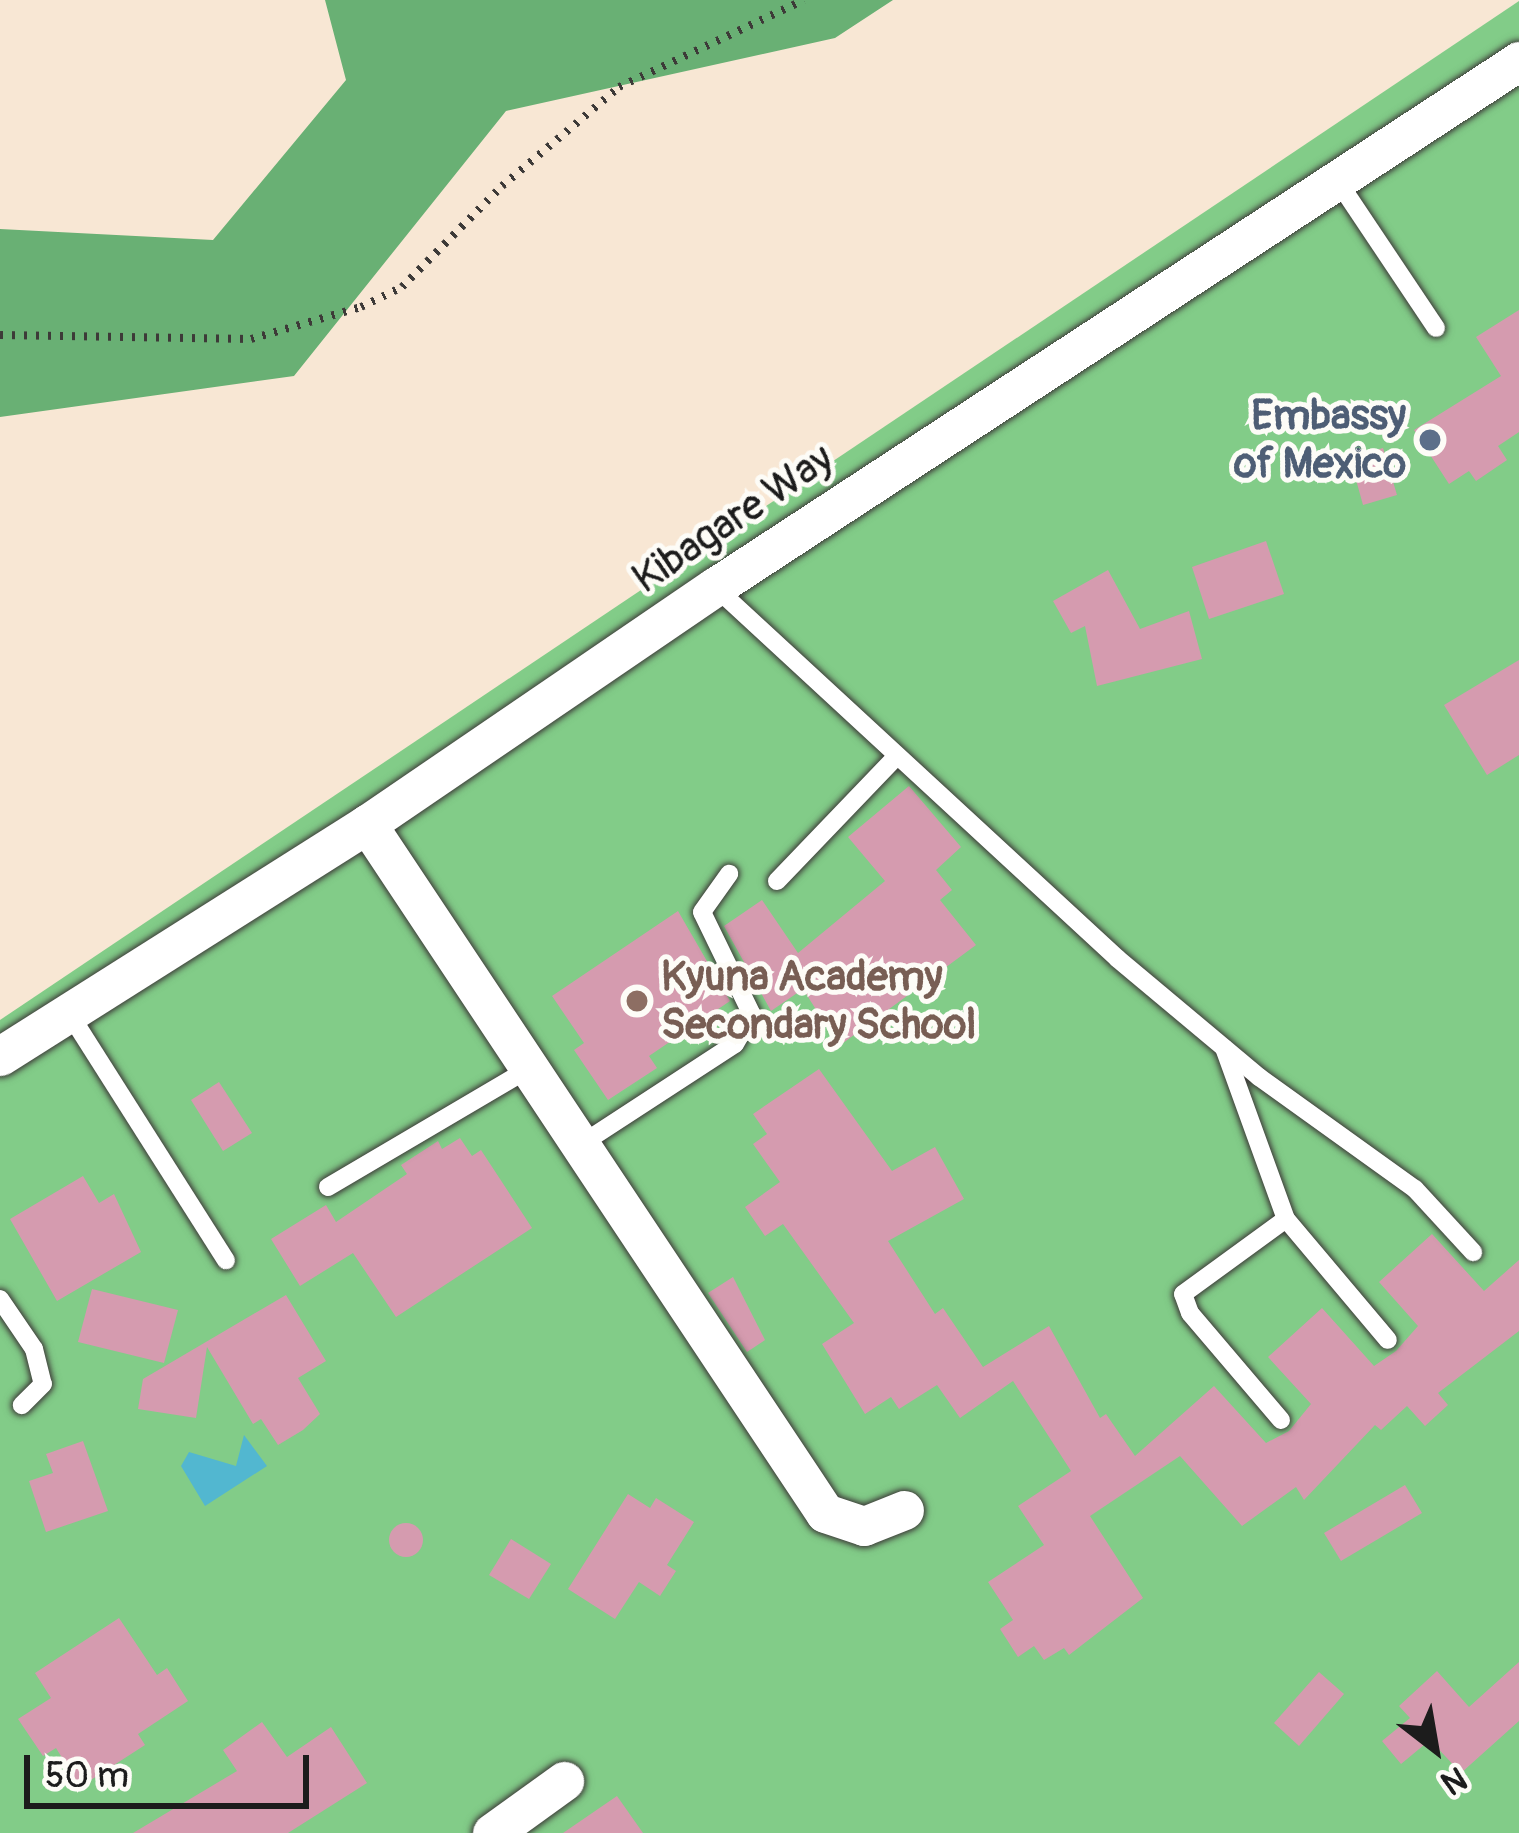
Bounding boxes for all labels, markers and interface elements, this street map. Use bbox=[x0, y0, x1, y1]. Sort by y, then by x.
place label: Embassy of Mexico bbox=[1234, 391, 1406, 490]
marker: Embassy of Mexico bbox=[1417, 427, 1443, 453]
street label: Kibagare Way bbox=[623, 434, 843, 604]
place label: Kyuna Academy Secondary School bbox=[661, 952, 976, 1050]
marker: Kyuna Academy Secondary School bbox=[624, 988, 650, 1014]
north arrow bbox=[1375, 1689, 1495, 1809]
scale bar bbox=[30, 1731, 315, 1805]
text: 50 m bbox=[45, 1753, 129, 1798]
text: N bbox=[1434, 1757, 1474, 1804]

